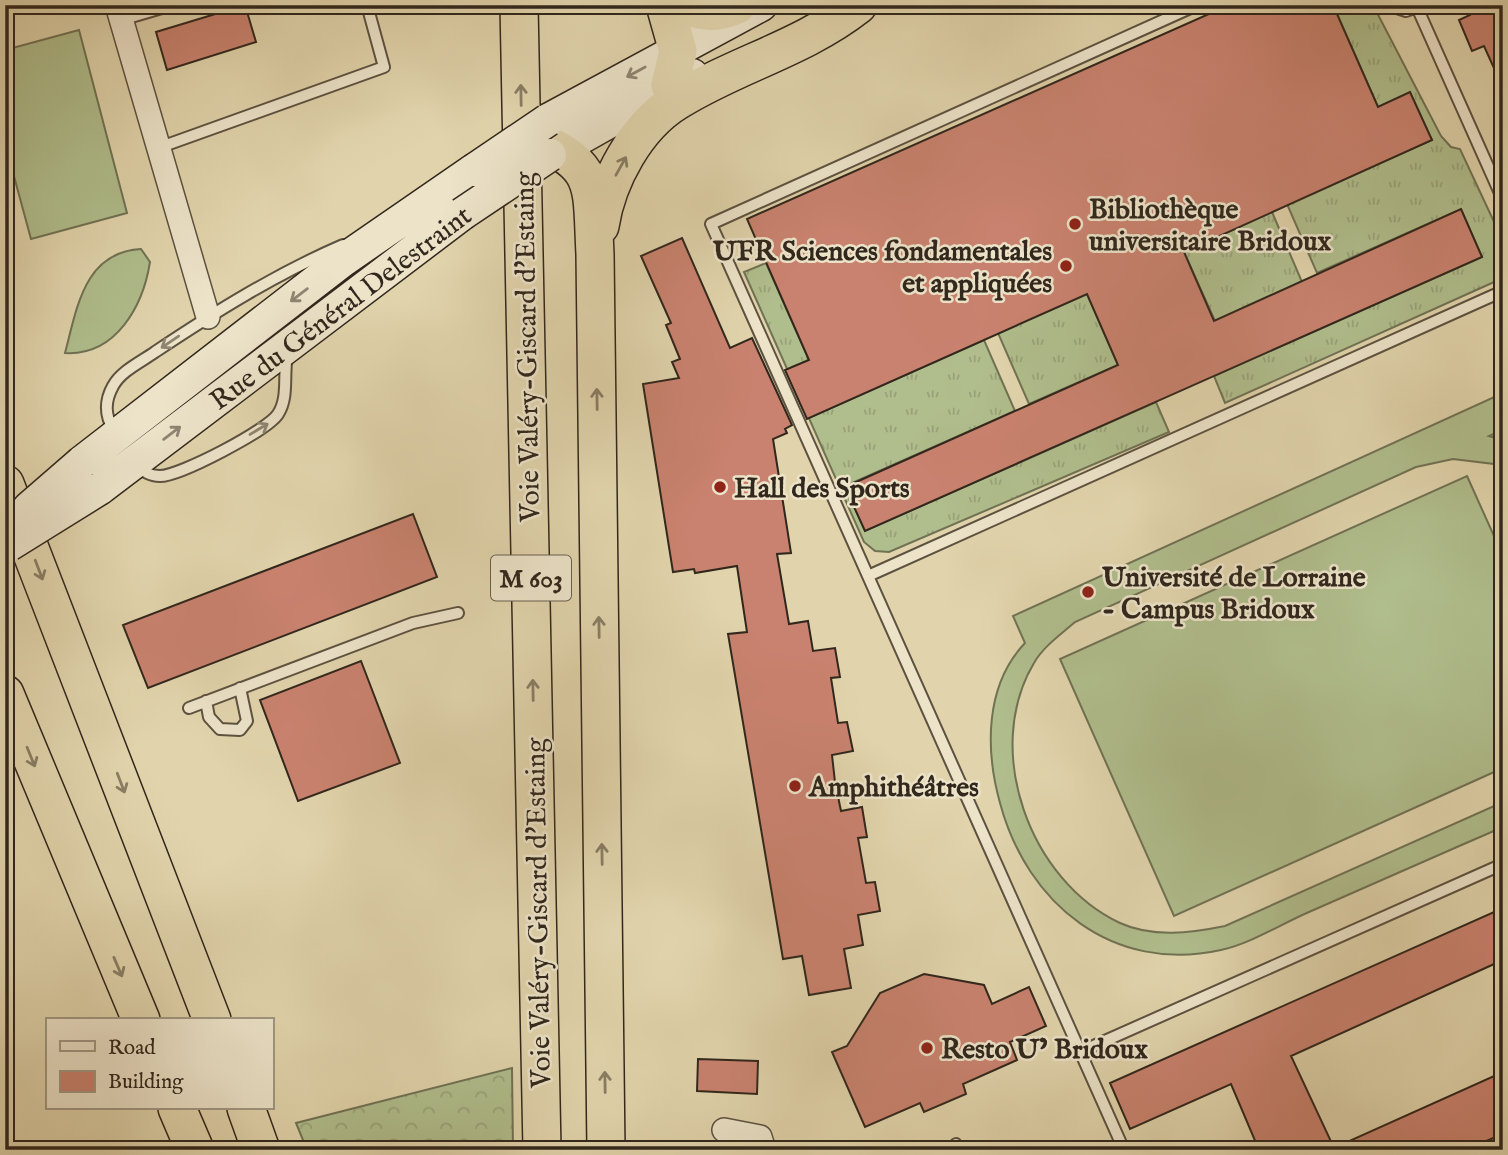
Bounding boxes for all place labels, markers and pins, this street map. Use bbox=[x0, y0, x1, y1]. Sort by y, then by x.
place label: Bibliothèque universitaire Bridoux bbox=[1089, 193, 1331, 260]
marker: Bibliothèque universitaire Bridoux bbox=[1067, 216, 1083, 232]
place label: UFR Sciences fondamentales et appliquées bbox=[713, 235, 1052, 302]
marker: UFR Sciences fondamentales et appliquées bbox=[1058, 258, 1074, 274]
place label: Hall des Sports bbox=[734, 472, 910, 507]
marker: Hall des Sports bbox=[712, 479, 728, 495]
place label: Université de Lorraine - Campus Bridoux bbox=[1102, 561, 1366, 628]
marker: Université de Lorraine - Campus Bridoux bbox=[1080, 584, 1096, 600]
place label: Amphithéâtres bbox=[808, 771, 979, 806]
marker: Amphithéâtres bbox=[787, 778, 803, 794]
place label: Resto U’ Bridoux bbox=[941, 1033, 1148, 1068]
marker: Resto U’ Bridoux bbox=[919, 1040, 935, 1056]

